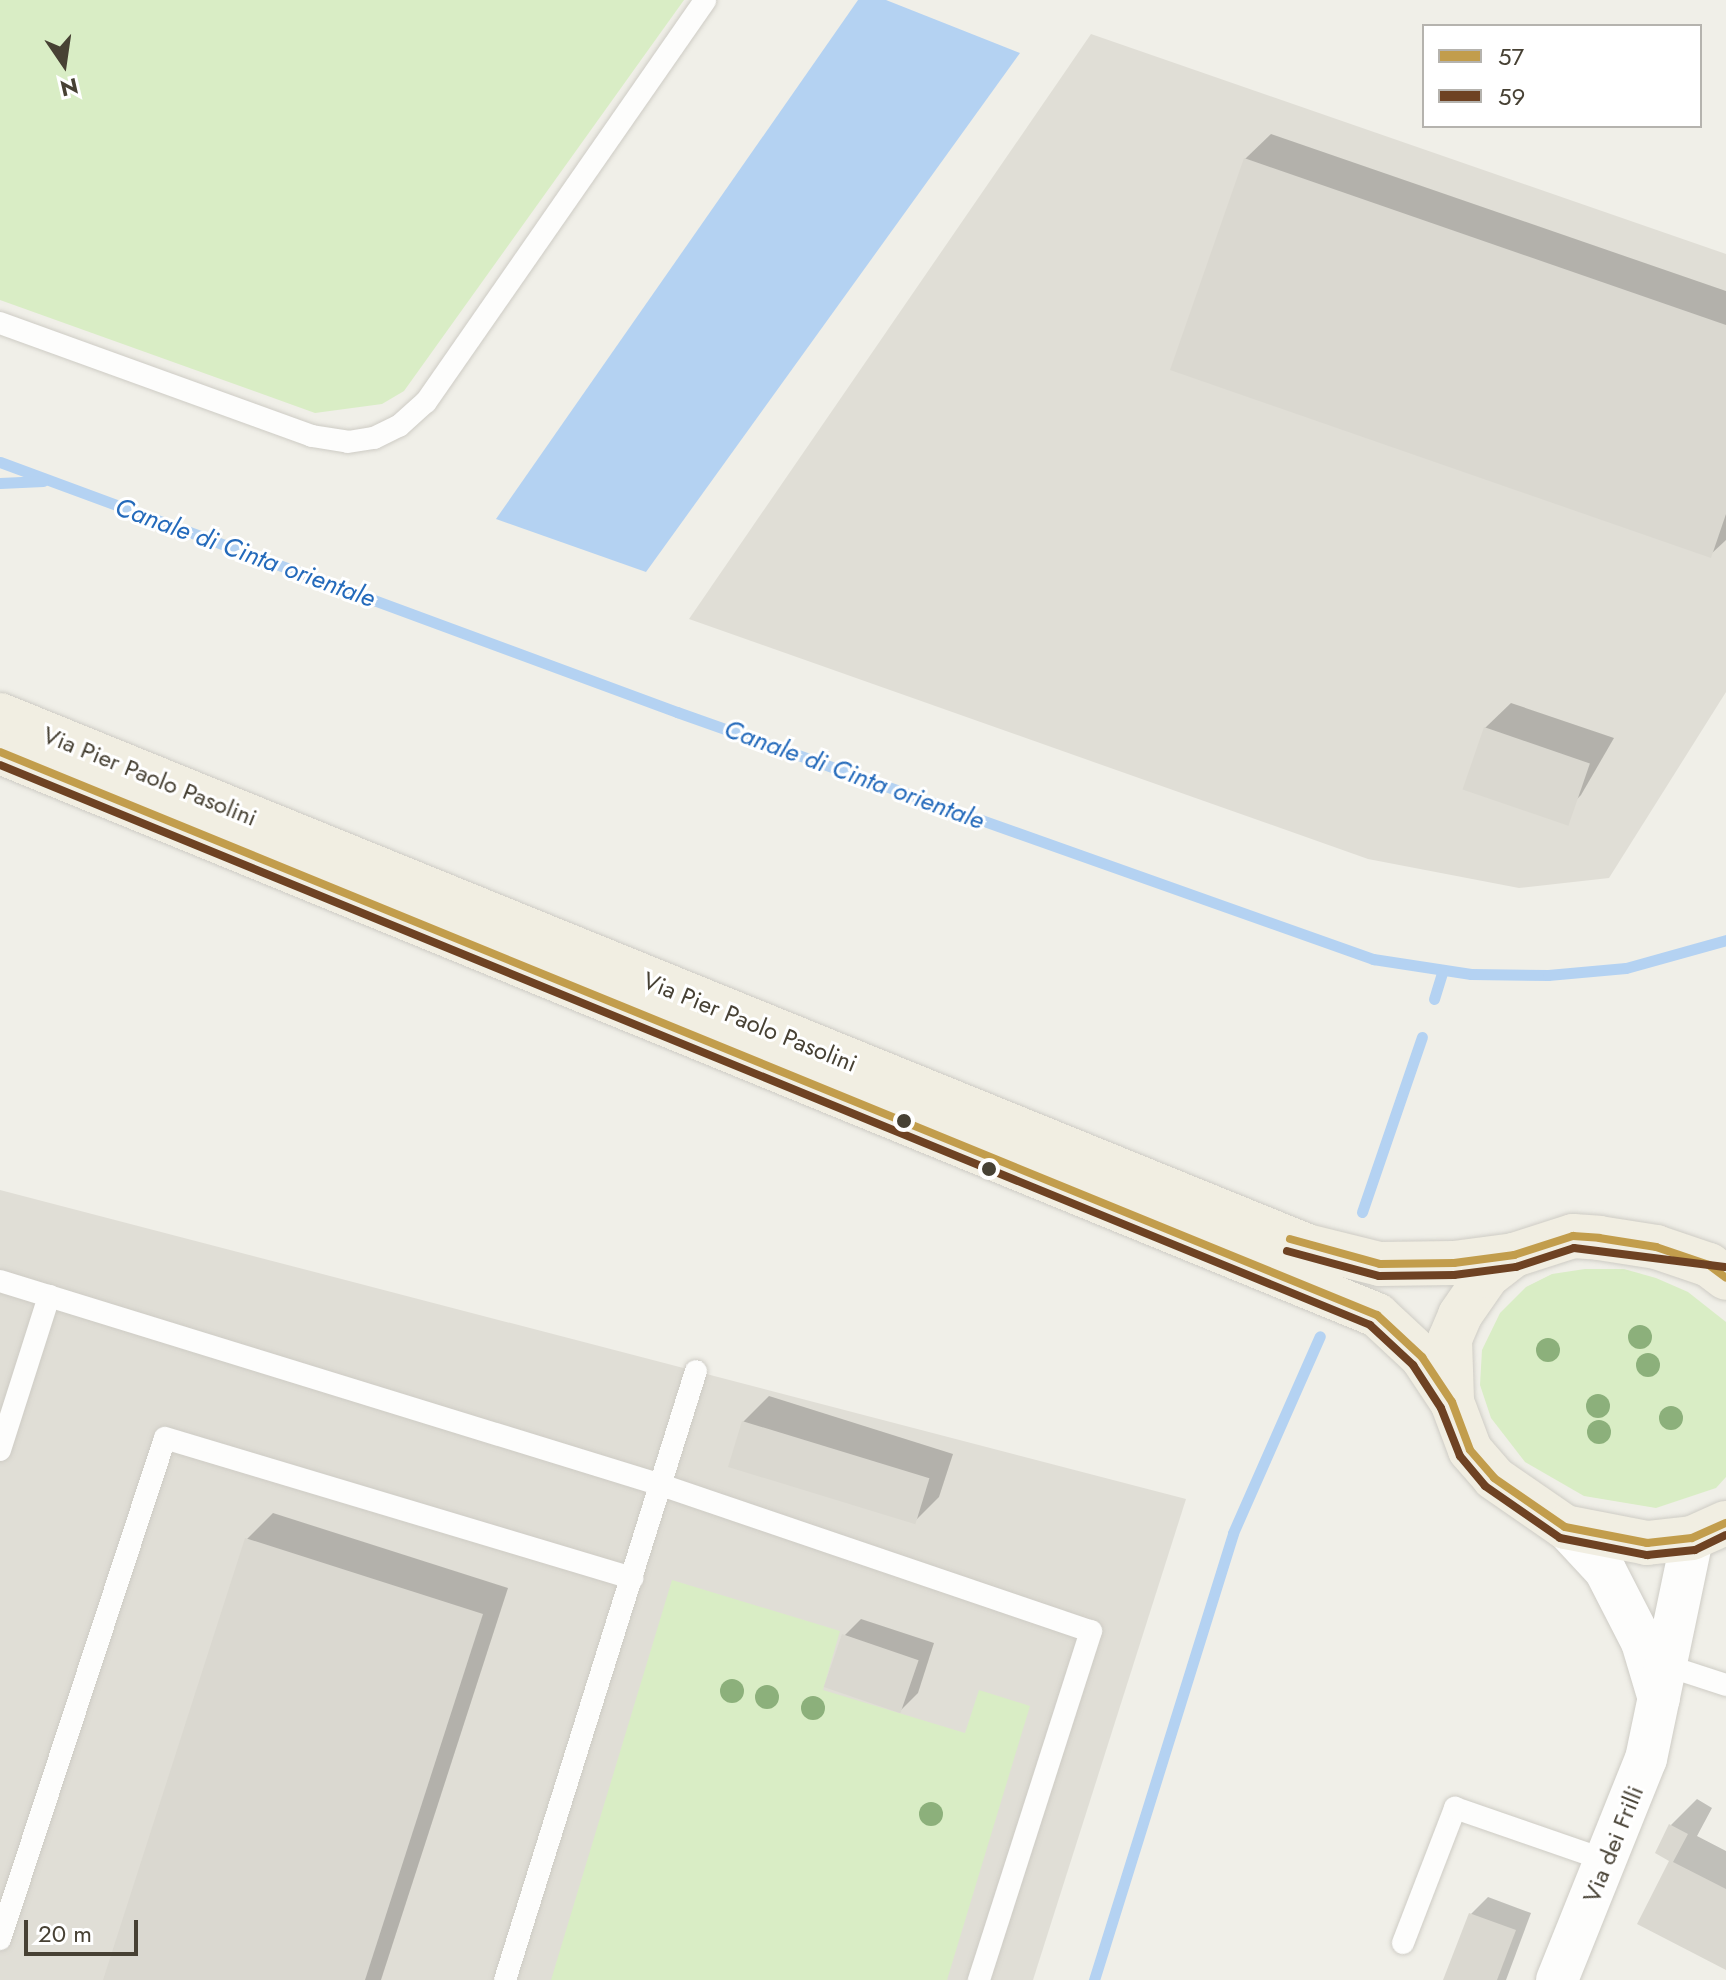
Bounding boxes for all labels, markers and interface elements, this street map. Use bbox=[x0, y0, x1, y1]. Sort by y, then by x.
north arrow bbox=[24, 24, 104, 104]
legend bbox=[1422, 24, 1702, 128]
text: 57 bbox=[1498, 39, 1524, 74]
text: N bbox=[57, 70, 82, 105]
text: 59 bbox=[1498, 79, 1525, 114]
water label: Canale di Cinta orientale bbox=[111, 491, 379, 615]
water label: Canale di Cinta orientale bbox=[720, 713, 988, 837]
street label: Via Pier Paolo Pasolini bbox=[39, 720, 261, 832]
street label: Via Pier Paolo Pasolini bbox=[639, 966, 861, 1078]
unlabelled marker bbox=[896, 1113, 912, 1129]
unlabelled marker bbox=[981, 1161, 997, 1177]
street label: Via dei Frilli bbox=[1577, 1781, 1649, 1907]
scale bar bbox=[28, 1904, 142, 1954]
text: 20 m bbox=[38, 1916, 92, 1951]

